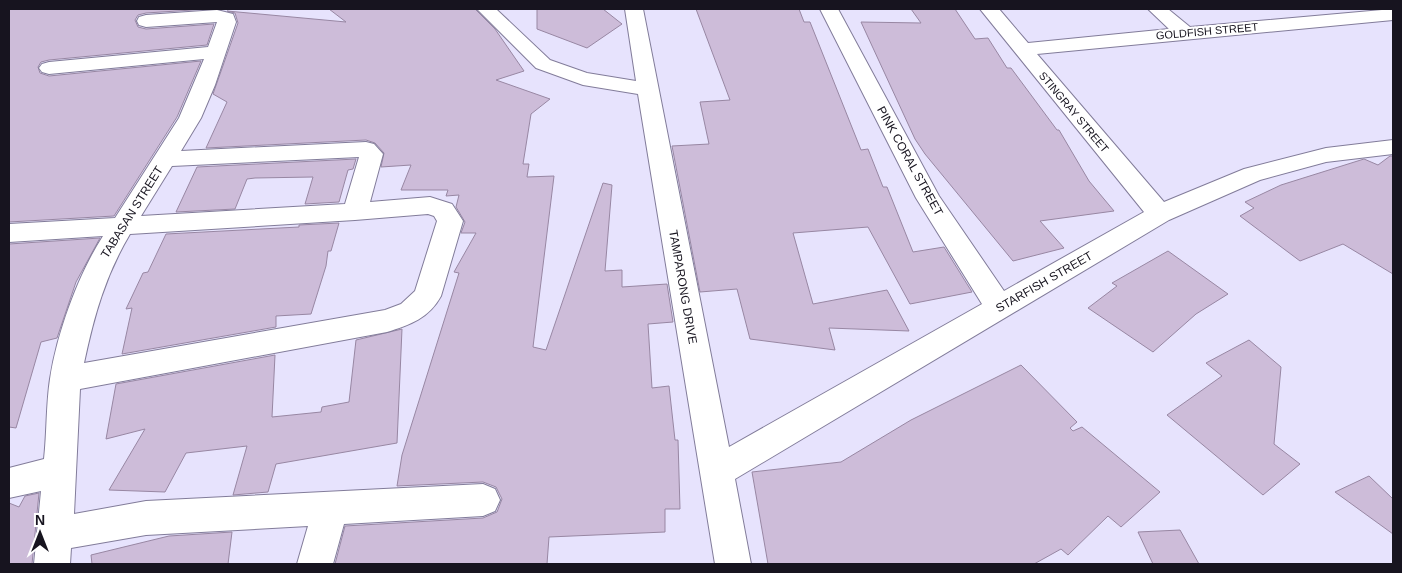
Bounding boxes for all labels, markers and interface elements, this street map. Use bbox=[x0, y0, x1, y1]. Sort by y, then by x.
street label: GOLDFISH STREET bbox=[1155, 21, 1259, 41]
street label: STINGRAY STREET bbox=[1037, 69, 1111, 155]
street label: PINK CORAL STREET bbox=[874, 104, 946, 219]
street label: TABASAN STREET bbox=[98, 163, 166, 261]
street label: TAMPARONG DRIVE bbox=[666, 229, 700, 345]
street label: STARFISH STREET bbox=[993, 248, 1095, 315]
north arrow bbox=[15, 508, 65, 558]
text: N bbox=[35, 512, 45, 528]

